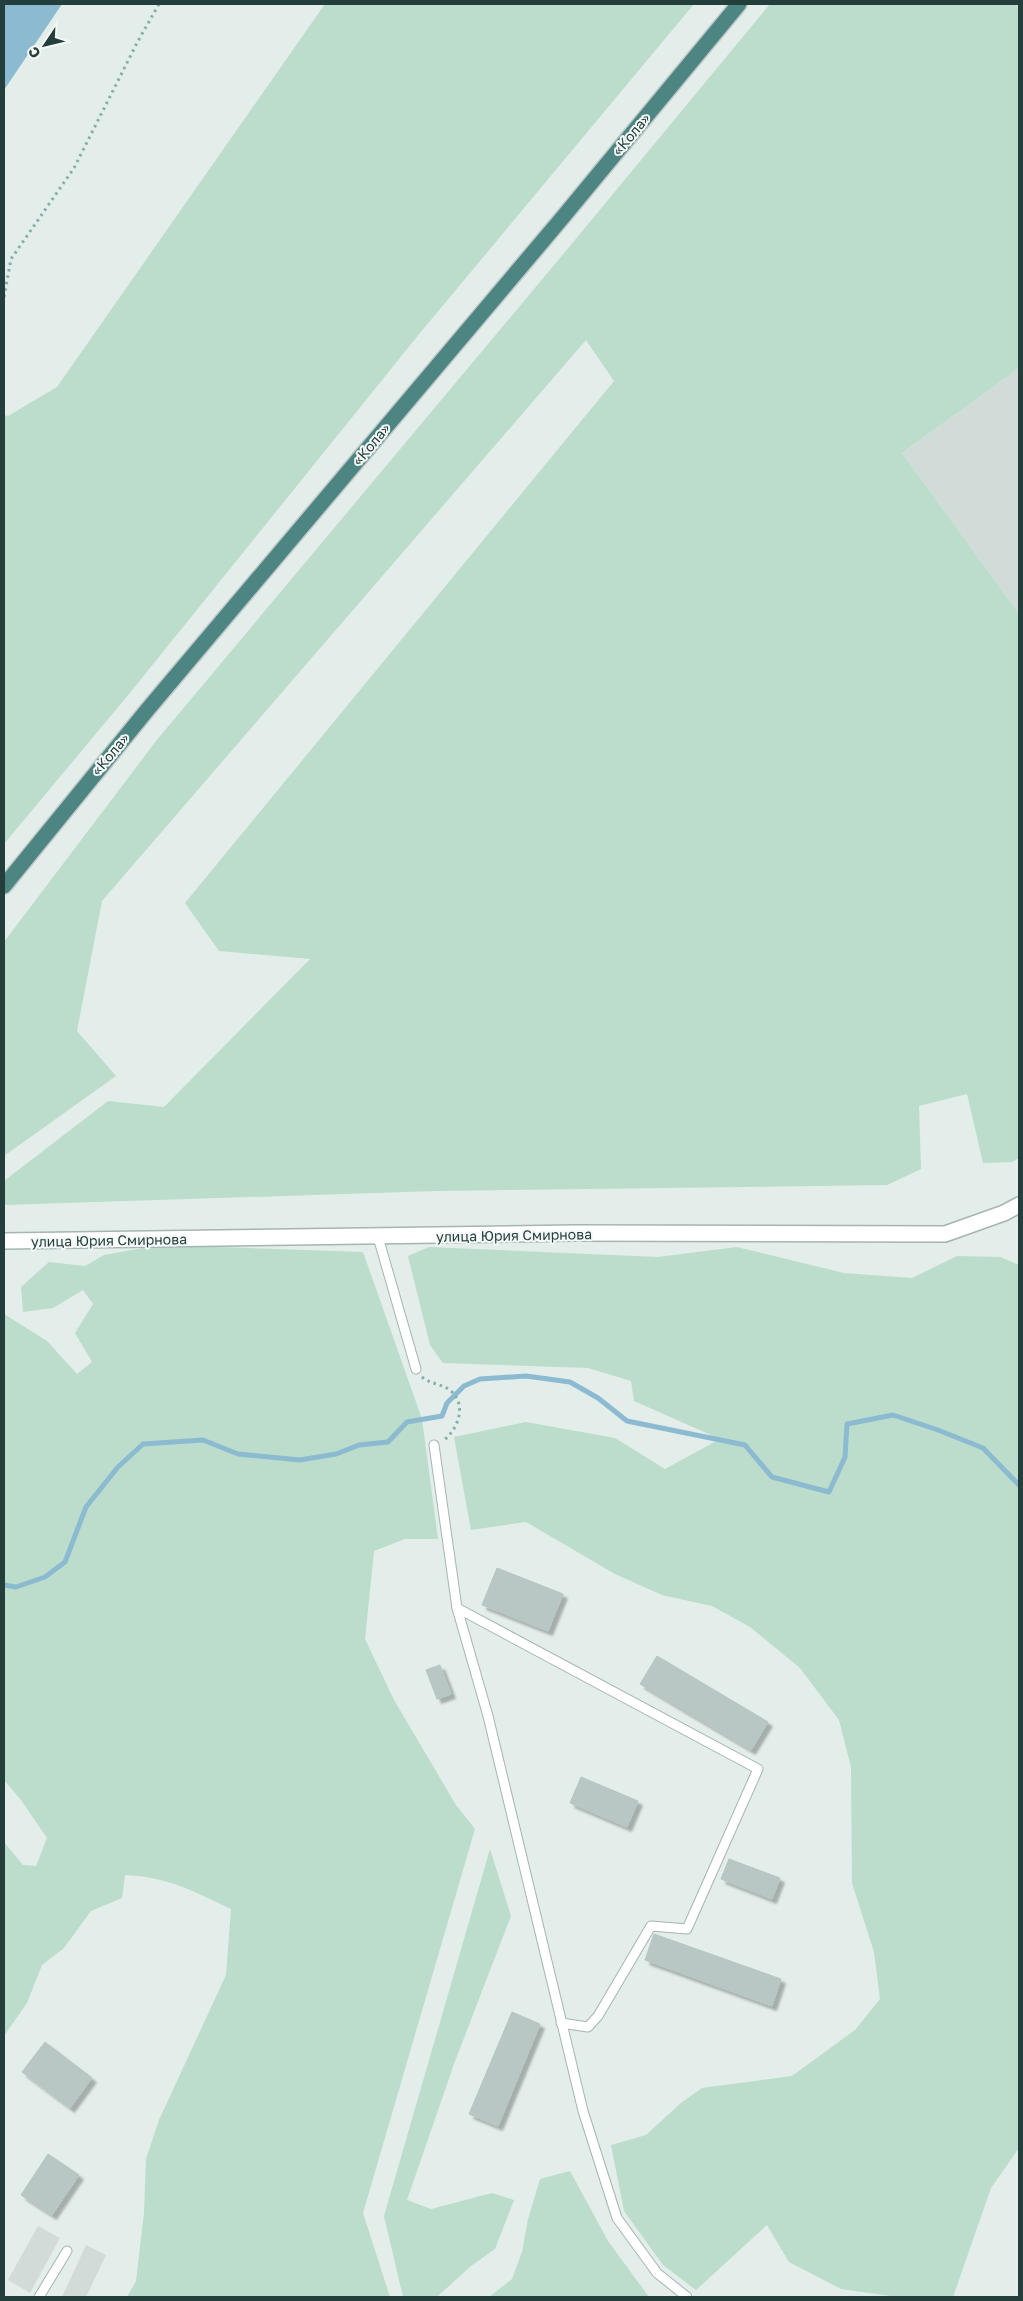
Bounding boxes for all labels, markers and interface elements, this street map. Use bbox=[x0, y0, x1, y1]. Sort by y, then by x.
north arrow bbox=[20, 20, 70, 70]
text: С bbox=[24, 44, 44, 62]
street label: «Кола» bbox=[609, 109, 654, 158]
street label: «Кола» bbox=[349, 419, 394, 468]
street label: «Кола» bbox=[88, 729, 133, 778]
street label: улица Юрия Смирнова bbox=[436, 1225, 592, 1245]
street label: улица Юрия Смирнова bbox=[31, 1230, 187, 1250]

